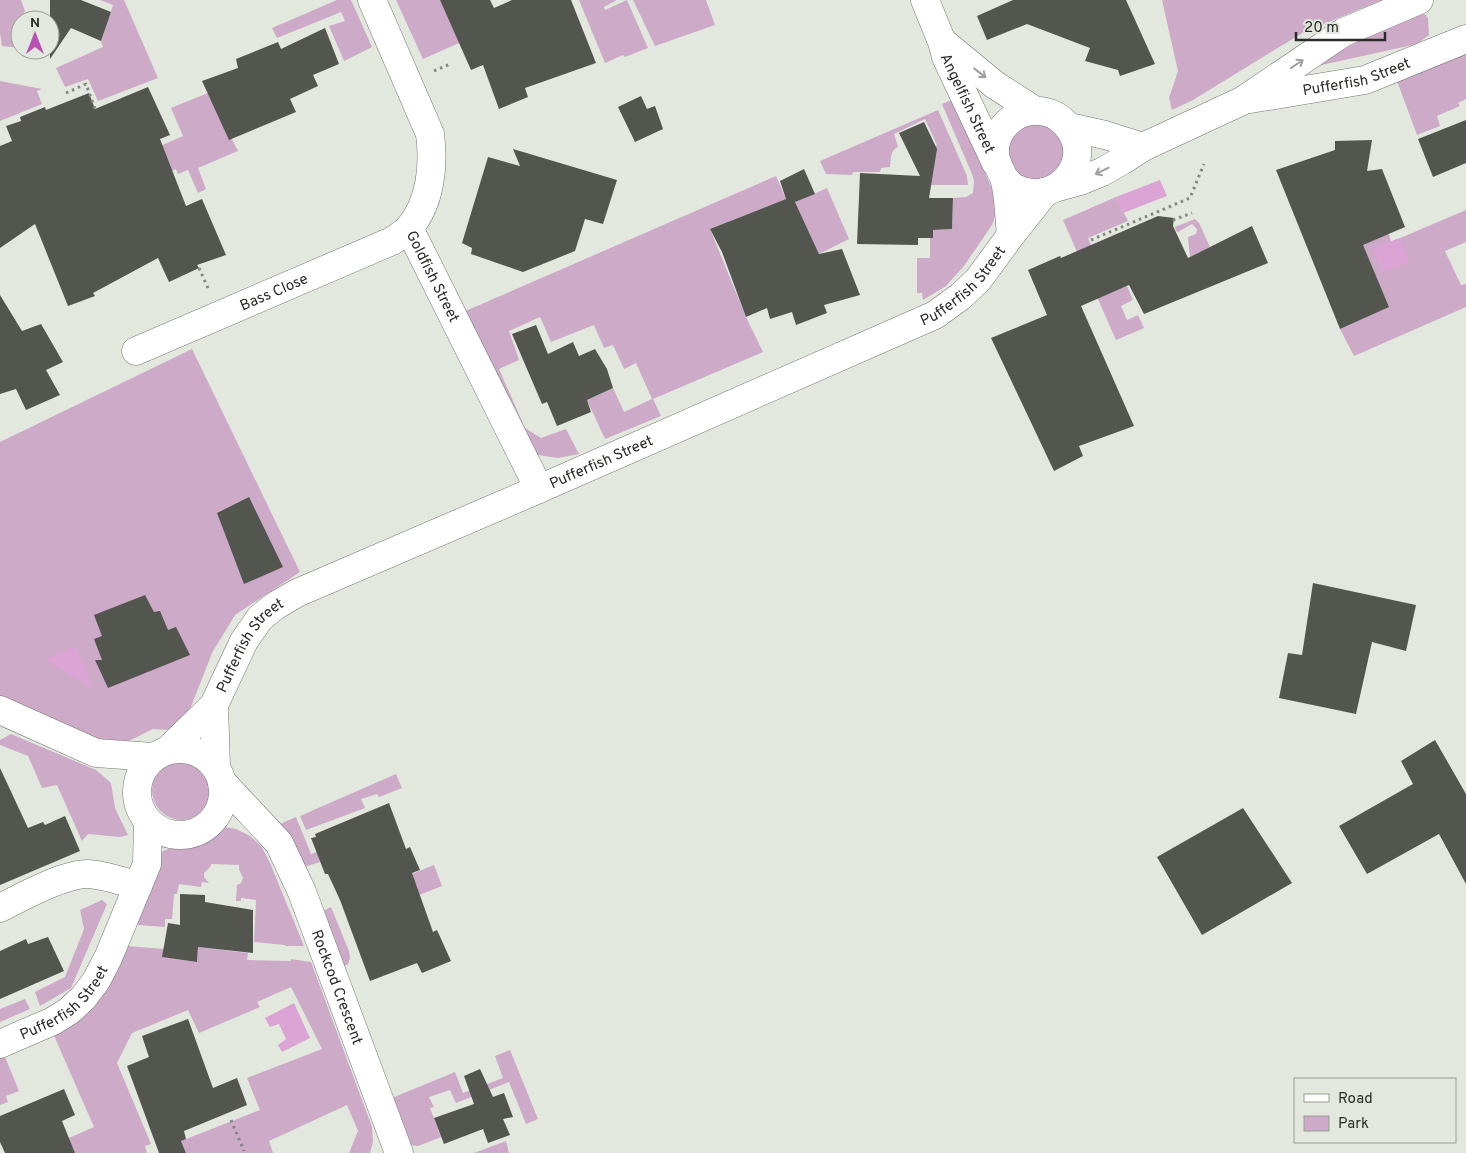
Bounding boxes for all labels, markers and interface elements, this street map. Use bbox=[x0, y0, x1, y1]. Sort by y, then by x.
north arrow bbox=[10, 10, 60, 60]
scale bar bbox=[1296, 10, 1385, 42]
text: N bbox=[30, 15, 40, 32]
text: 20 m bbox=[1304, 19, 1339, 38]
street label: Angelfish Street bbox=[935, 51, 998, 157]
street label: Pufferfish Street bbox=[1301, 55, 1414, 101]
one-way arrow bbox=[1289, 59, 1303, 69]
one-way arrow bbox=[973, 68, 987, 78]
one-way arrow bbox=[1095, 167, 1110, 176]
street label: Goldfish Street bbox=[401, 228, 463, 326]
street label: Pufferfish Street bbox=[918, 243, 1011, 331]
street label: Bass Close bbox=[237, 270, 311, 316]
street label: Pufferfish Street bbox=[547, 432, 656, 494]
street label: Pufferfish Street bbox=[213, 595, 288, 696]
street label: Rockcod Crescent bbox=[306, 927, 366, 1048]
street label: Pufferfish Street bbox=[17, 963, 113, 1045]
legend bbox=[1294, 1078, 1456, 1143]
text: Road bbox=[1338, 1090, 1373, 1109]
text: Park bbox=[1338, 1115, 1369, 1134]

